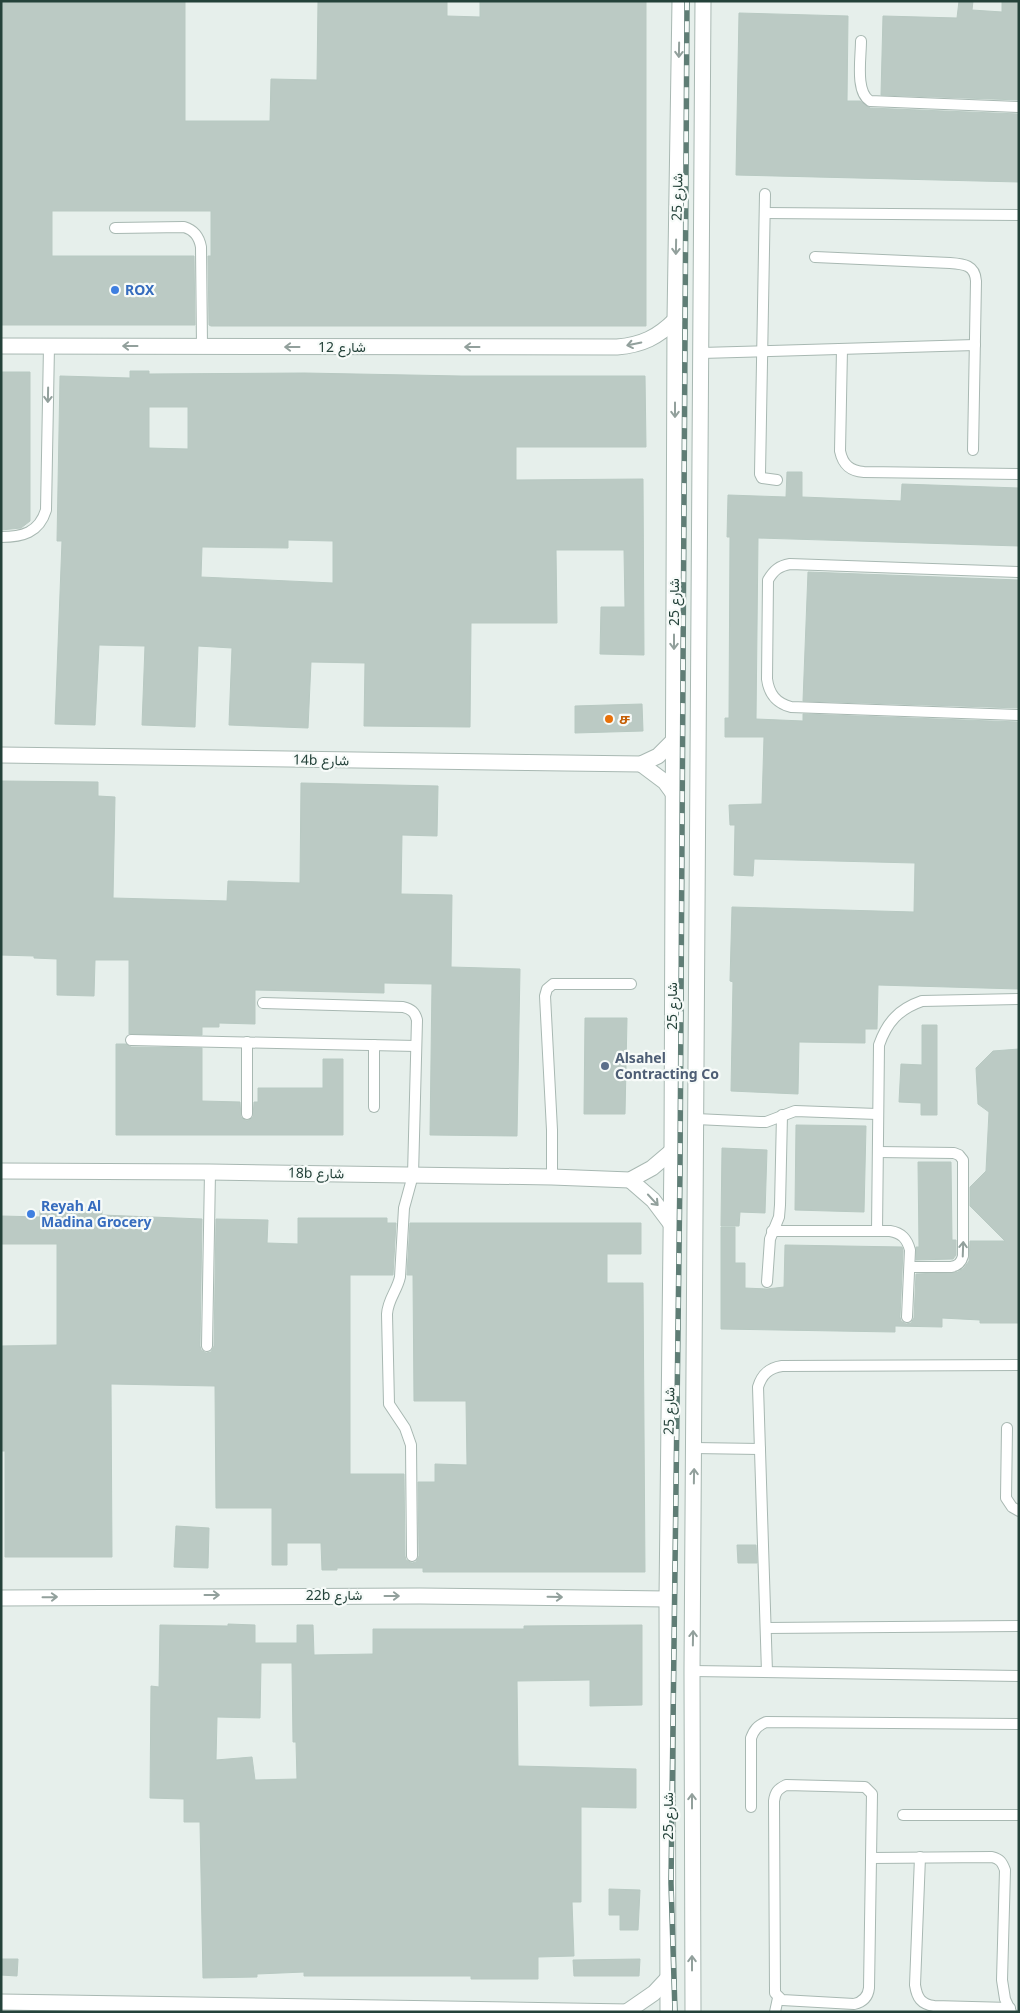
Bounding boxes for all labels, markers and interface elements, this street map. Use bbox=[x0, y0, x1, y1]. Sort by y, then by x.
one-way arrow bbox=[674, 42, 684, 58]
street label: شارع 25 bbox=[667, 173, 688, 221]
one-way arrow bbox=[671, 239, 681, 255]
place label: ROX bbox=[125, 280, 155, 299]
marker: ROX bbox=[109, 284, 121, 296]
street label: شارع 12 bbox=[318, 337, 366, 358]
one-way arrow bbox=[627, 340, 643, 350]
one-way arrow bbox=[122, 341, 138, 351]
one-way arrow bbox=[284, 342, 300, 352]
one-way arrow bbox=[464, 342, 480, 352]
one-way arrow bbox=[43, 386, 53, 403]
one-way arrow bbox=[670, 402, 680, 418]
street label: شارع 25 bbox=[664, 578, 685, 626]
one-way arrow bbox=[669, 634, 679, 650]
place label: ச bbox=[619, 709, 630, 728]
marker: ச bbox=[603, 713, 615, 725]
street label: 14b شارع bbox=[293, 750, 349, 771]
street label: شارع 25 bbox=[662, 982, 683, 1030]
place label: Alsahel Contracting Co bbox=[615, 1048, 719, 1083]
marker: Alsahel Contracting Co bbox=[599, 1060, 611, 1072]
street label: 18b شارع bbox=[288, 1163, 344, 1184]
one-way arrow bbox=[647, 1194, 659, 1207]
place label: Reyah Al Madina Grocery bbox=[41, 1196, 151, 1231]
marker: Reyah Al Madina Grocery bbox=[25, 1208, 37, 1220]
one-way arrow bbox=[958, 1242, 967, 1258]
street label: شارع 25 bbox=[659, 1387, 680, 1435]
one-way arrow bbox=[689, 1468, 699, 1484]
street label: 22b شارع bbox=[306, 1585, 362, 1606]
one-way arrow bbox=[204, 1590, 220, 1600]
one-way arrow bbox=[384, 1591, 400, 1601]
one-way arrow bbox=[42, 1592, 58, 1602]
one-way arrow bbox=[546, 1592, 563, 1602]
one-way arrow bbox=[688, 1630, 697, 1646]
street label: شارع 25 bbox=[658, 1792, 679, 1840]
one-way arrow bbox=[687, 1793, 697, 1809]
one-way arrow bbox=[687, 1955, 697, 1972]

